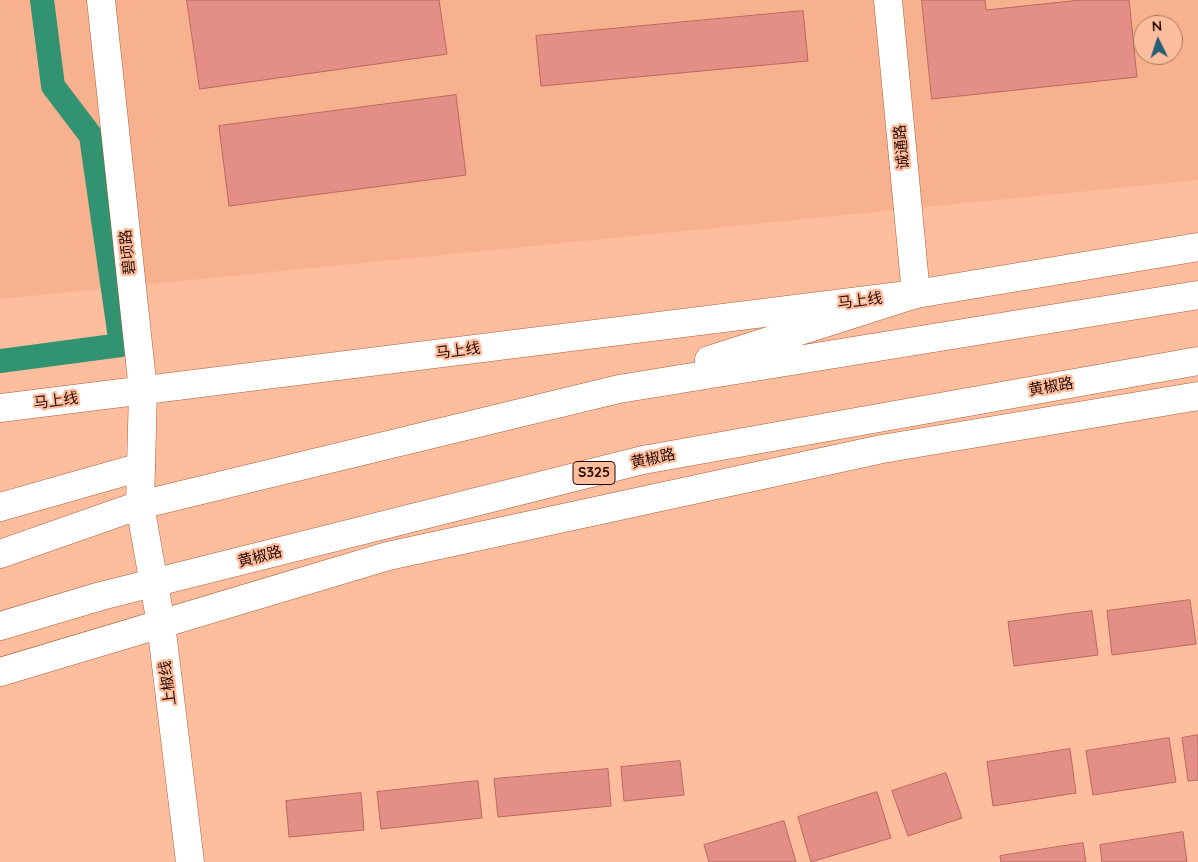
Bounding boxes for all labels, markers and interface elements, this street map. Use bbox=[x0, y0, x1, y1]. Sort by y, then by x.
north arrow bbox=[1133, 15, 1183, 65]
text: N bbox=[1151, 17, 1163, 35]
street label: 诚通路 bbox=[891, 124, 913, 170]
street label: 碧顷路 bbox=[117, 229, 139, 275]
street label: 马上线 bbox=[837, 289, 883, 313]
street label: 马上线 bbox=[435, 339, 481, 363]
street label: 黄椒路 bbox=[1027, 374, 1075, 400]
street label: 马上线 bbox=[33, 389, 79, 413]
street label: 黄椒路 bbox=[629, 446, 677, 472]
road number: S325 bbox=[573, 462, 615, 484]
street label: 黄椒路 bbox=[236, 543, 284, 571]
street label: 上椒线 bbox=[156, 660, 180, 706]

